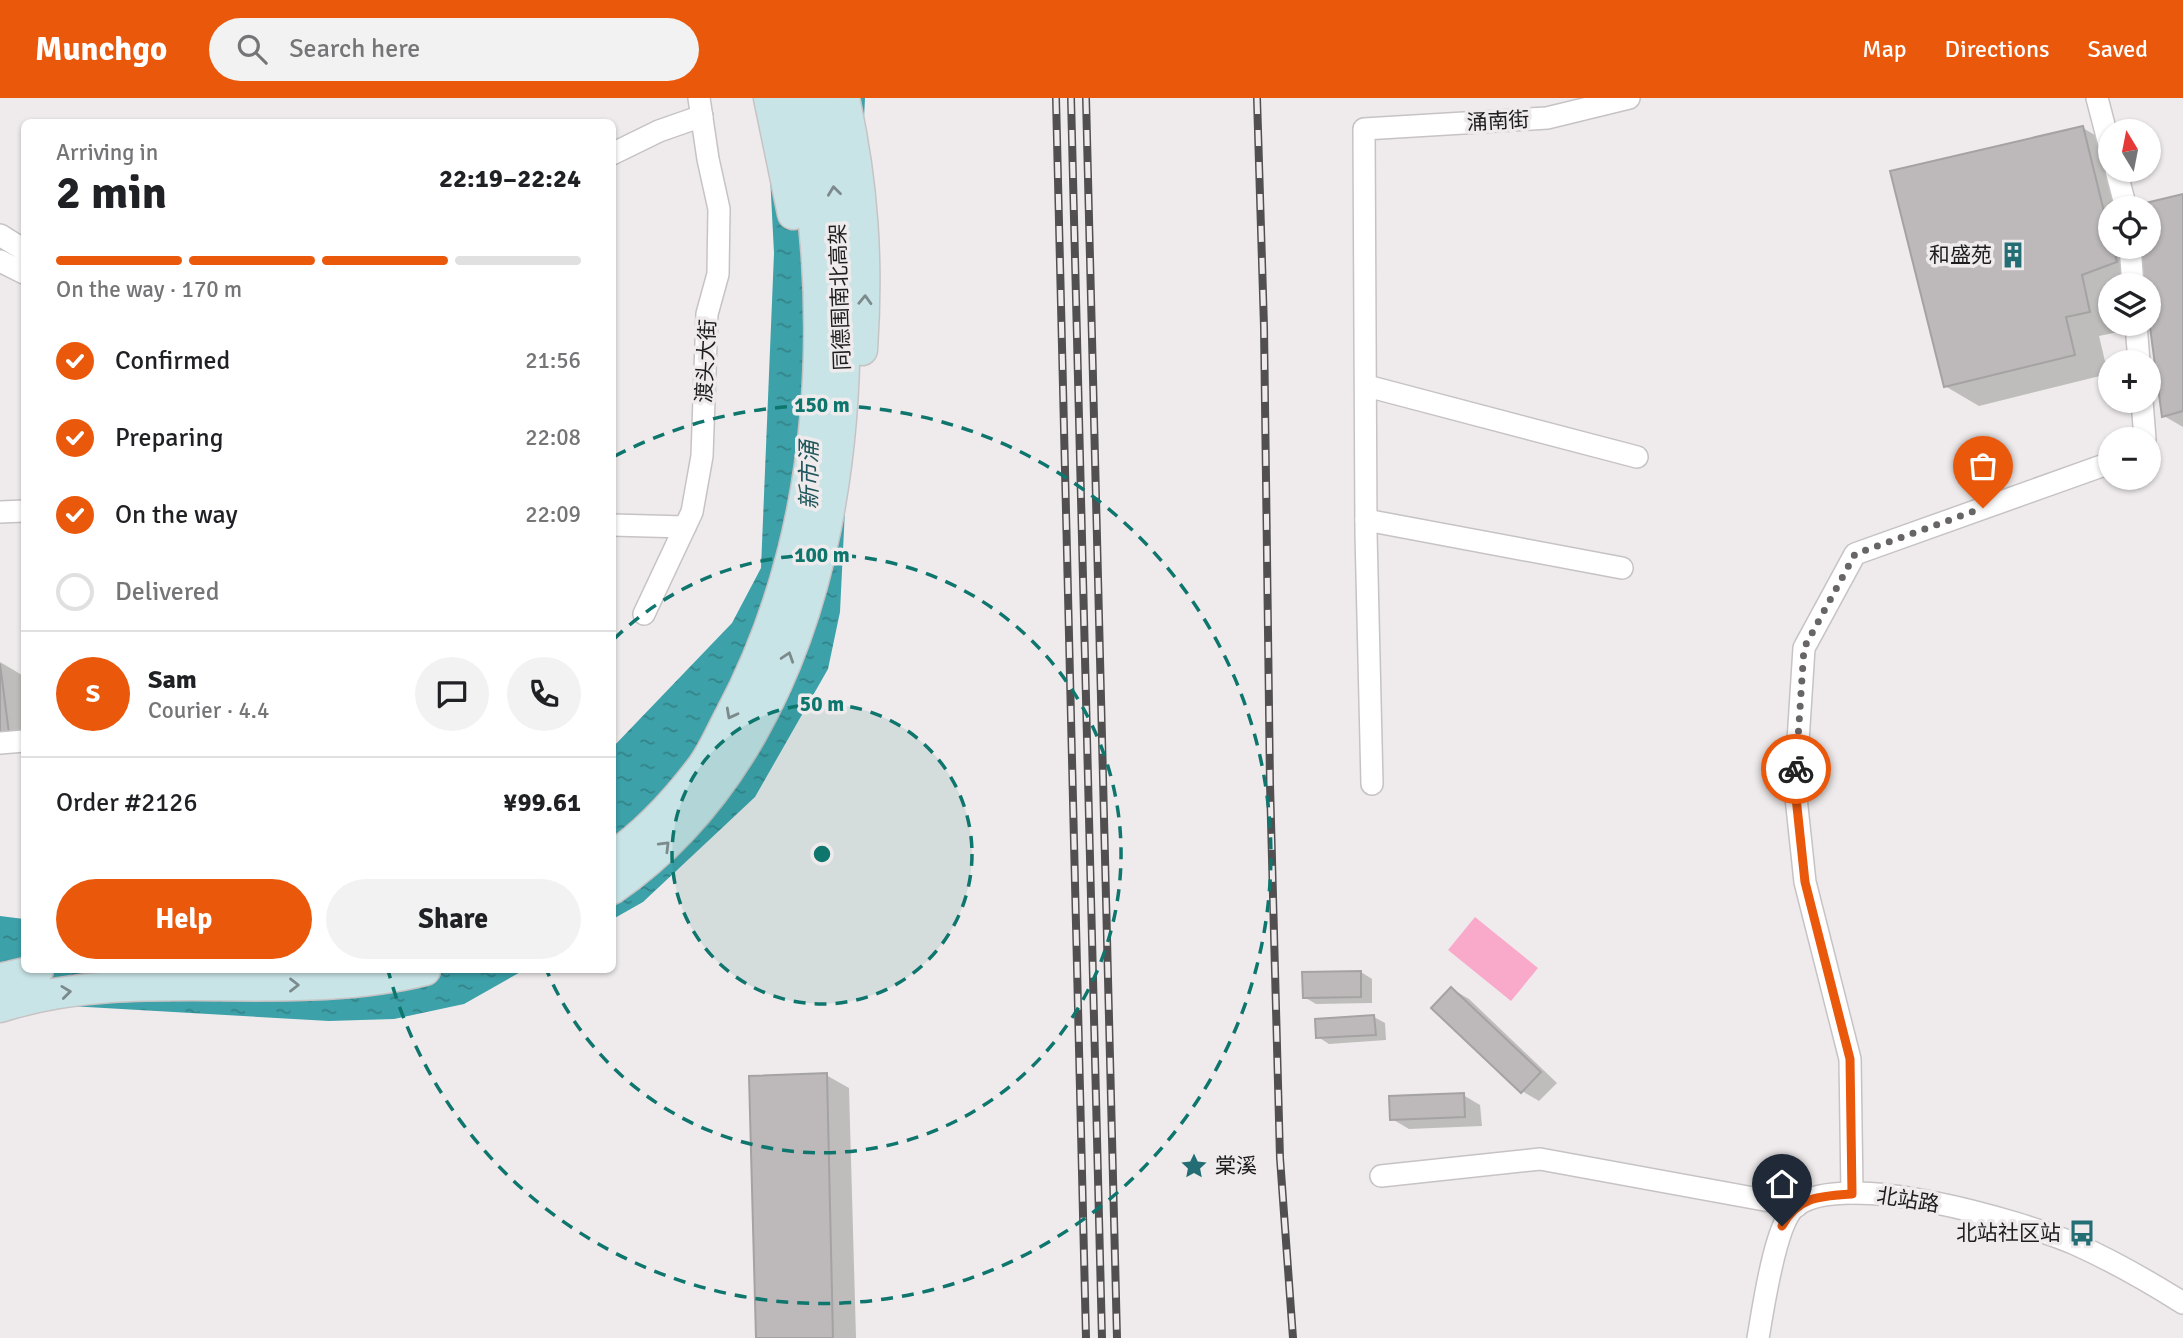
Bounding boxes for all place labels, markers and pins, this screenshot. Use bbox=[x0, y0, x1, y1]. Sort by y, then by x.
building icon: 和盛苑 bbox=[1998, 240, 2028, 270]
place label: 和盛苑 bbox=[1929, 242, 1992, 268]
pin bbox=[1953, 436, 2013, 508]
centre of rings bbox=[810, 842, 834, 866]
place icon: 棠溪 bbox=[1179, 1151, 1209, 1181]
place label: 棠溪 bbox=[1215, 1153, 1257, 1179]
pin bbox=[1752, 1154, 1812, 1226]
bus stop icon: 北站社区站 bbox=[2067, 1218, 2097, 1248]
place label: 北站社区站 bbox=[1956, 1220, 2061, 1246]

